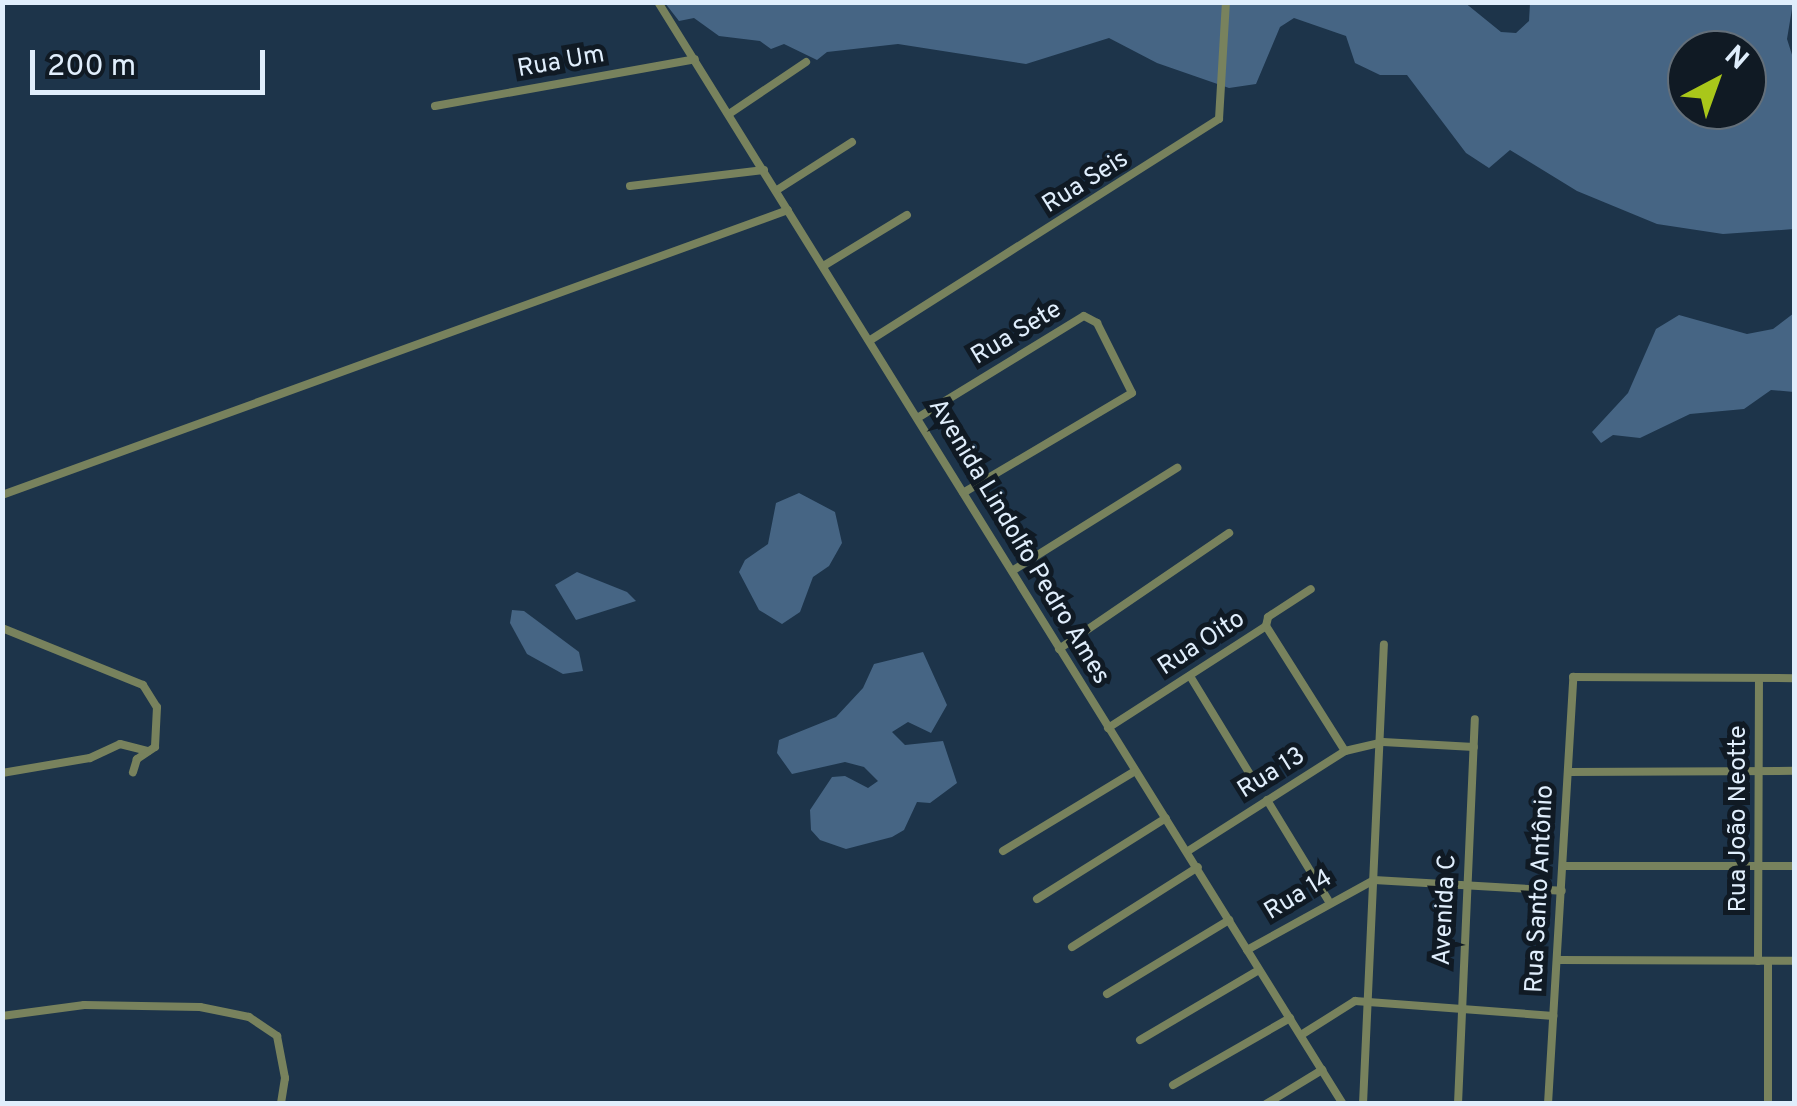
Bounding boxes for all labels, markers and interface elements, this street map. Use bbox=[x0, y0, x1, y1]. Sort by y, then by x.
scale bar bbox=[35, 30, 270, 92]
north arrow bbox=[1667, 30, 1767, 130]
text: N bbox=[1716, 39, 1755, 79]
street label: Rua Um bbox=[515, 41, 607, 85]
text: 200 m bbox=[47, 49, 136, 86]
street label: Rua Seis bbox=[1038, 145, 1134, 221]
street label: Rua Sete bbox=[966, 295, 1068, 373]
street label: Avenida Lindolfo Pedro Ames bbox=[921, 393, 1115, 691]
street label: Rua Oito bbox=[1153, 605, 1251, 683]
street label: Rua João Neotte bbox=[1724, 725, 1754, 913]
street label: Rua 13 bbox=[1233, 742, 1311, 806]
street label: Rua Santo Antônio bbox=[1521, 784, 1561, 994]
street label: Avenida C bbox=[1428, 853, 1464, 967]
street label: Rua 14 bbox=[1260, 864, 1338, 928]

